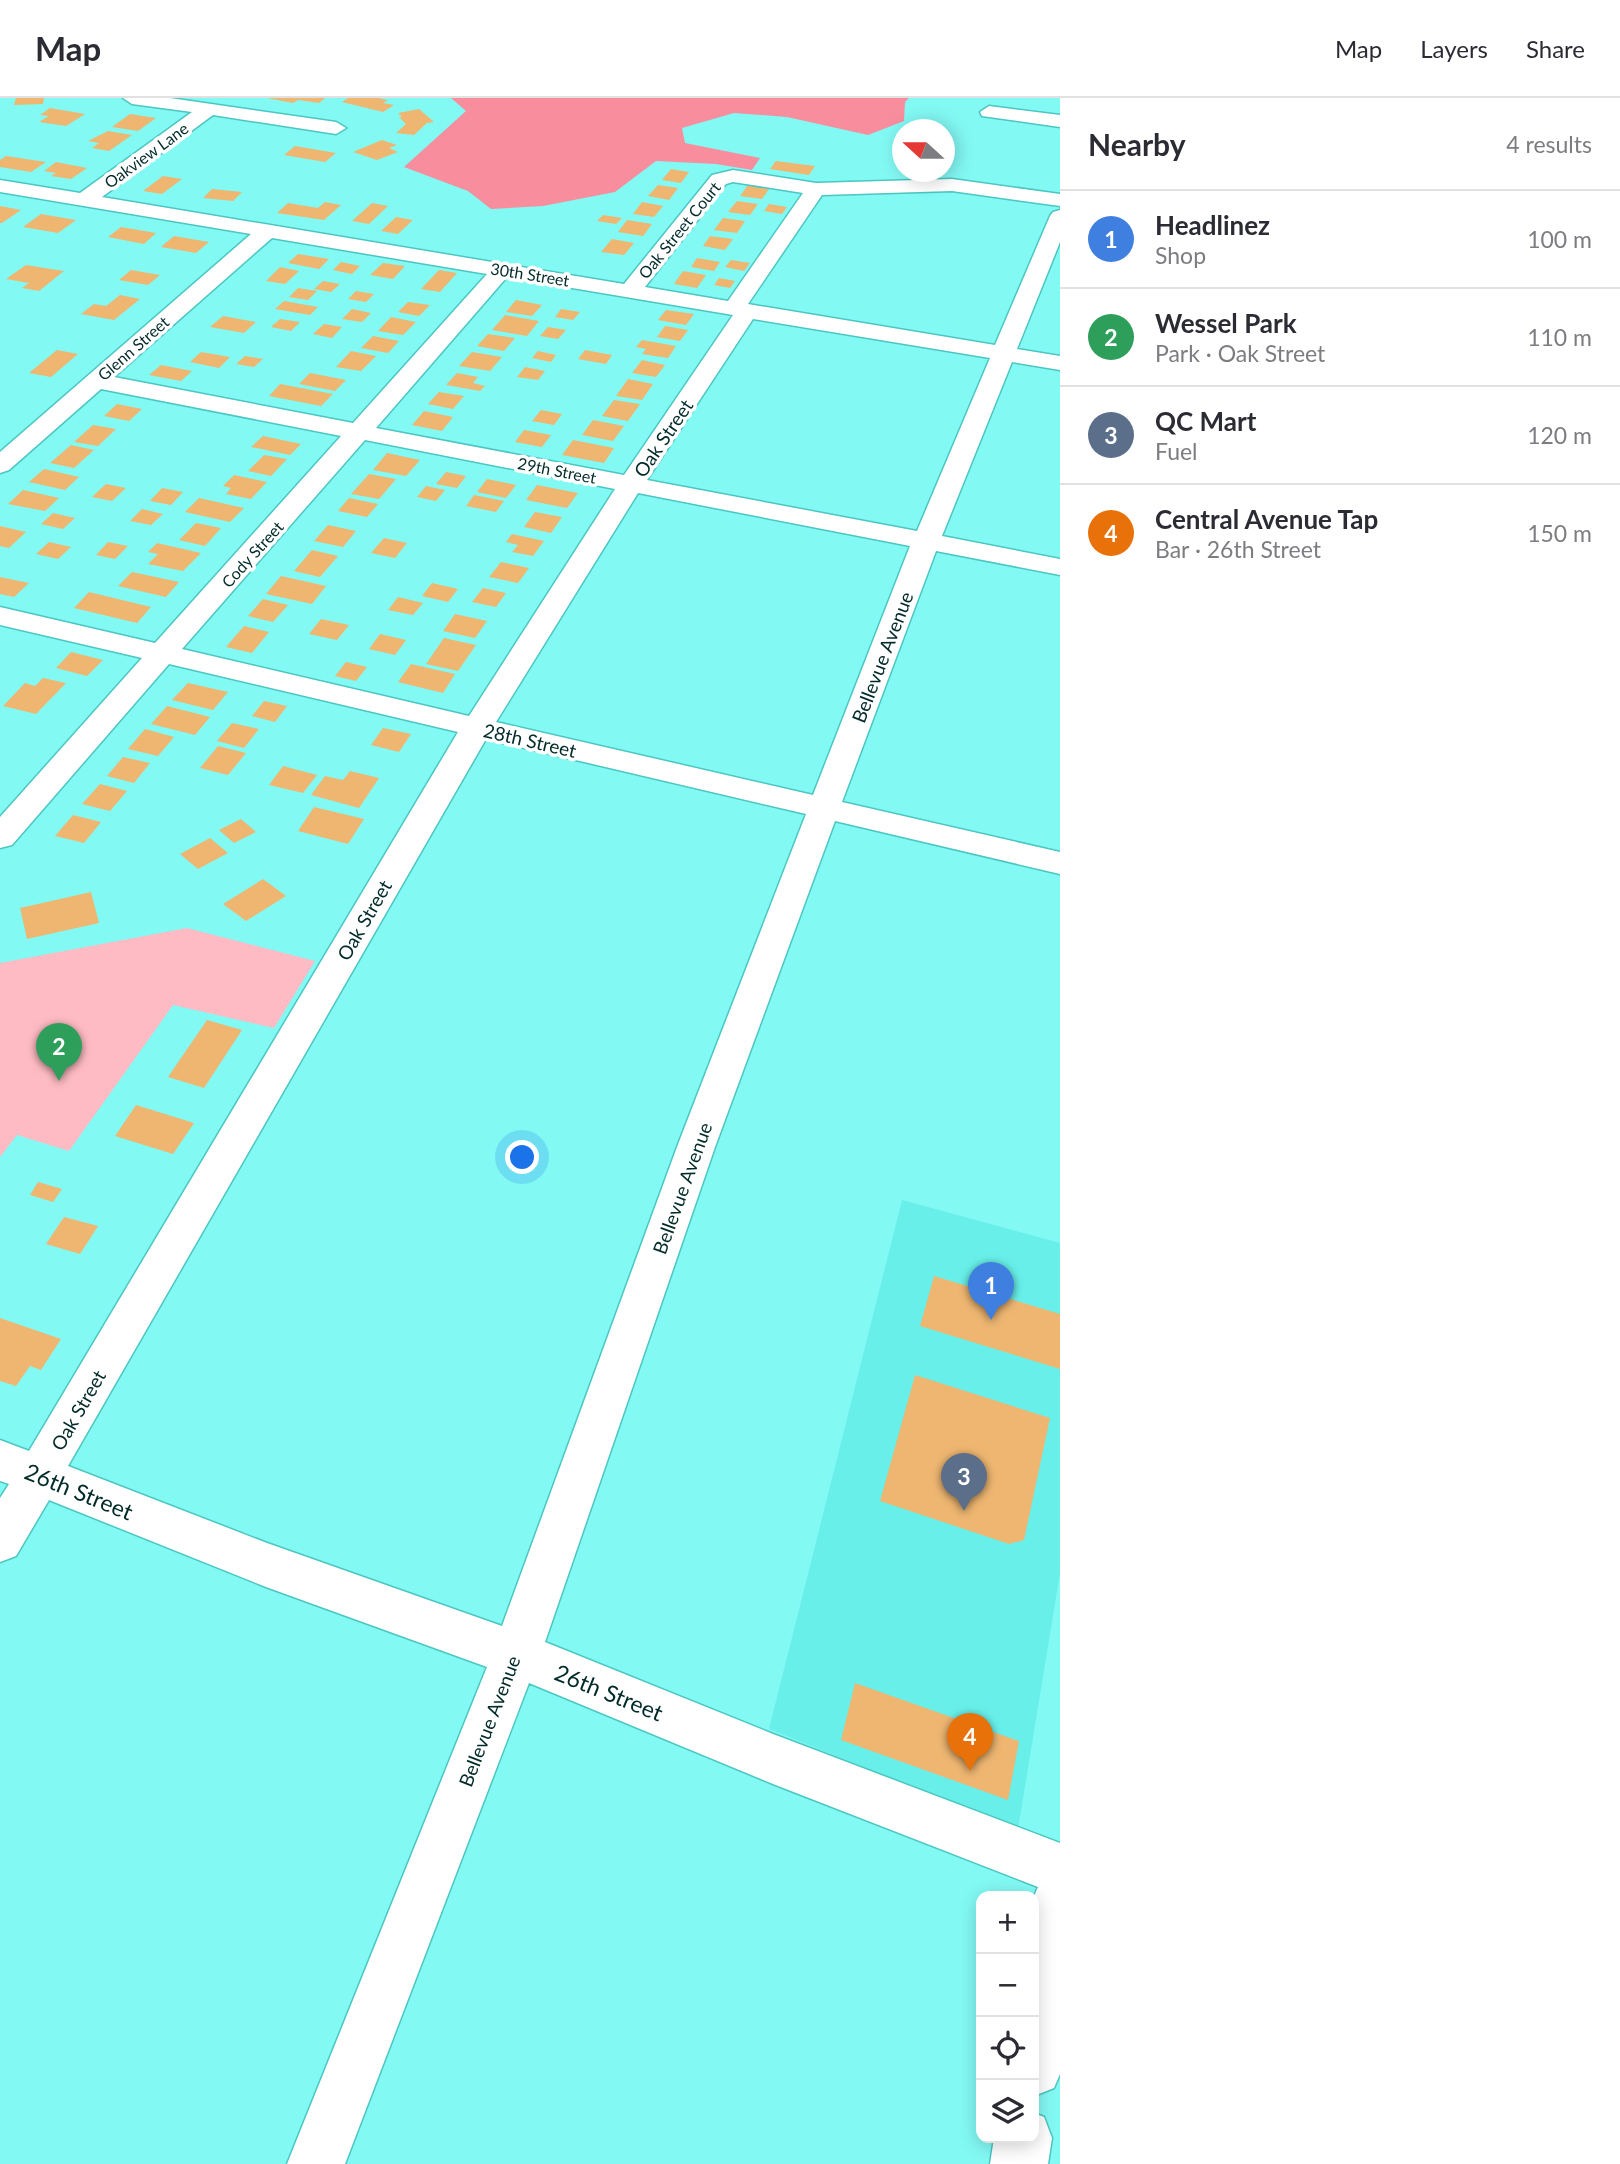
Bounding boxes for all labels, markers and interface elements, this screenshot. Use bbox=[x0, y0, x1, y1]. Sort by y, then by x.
text: Map bbox=[35, 28, 101, 68]
text: Map bbox=[1335, 34, 1382, 63]
text: Layers bbox=[1420, 34, 1488, 63]
text: Share bbox=[1526, 34, 1585, 63]
street label: Oakview Lane bbox=[100, 118, 192, 192]
north arrow bbox=[892, 119, 955, 182]
text: Nearby bbox=[1088, 126, 1186, 162]
text: 4 results bbox=[1506, 130, 1592, 158]
street label: Oak Street Court bbox=[634, 178, 724, 282]
text: Headlinez bbox=[1155, 209, 1270, 241]
text: 1 bbox=[1104, 225, 1118, 253]
text: 100 m bbox=[1527, 225, 1592, 253]
text: Shop bbox=[1155, 241, 1206, 269]
street label: 30th Street bbox=[489, 258, 571, 290]
text: Wessel Park bbox=[1155, 307, 1297, 339]
street label: Glenn Street bbox=[94, 312, 173, 384]
text: 2 bbox=[1104, 323, 1118, 351]
text: 110 m bbox=[1527, 323, 1592, 351]
text: Park · Oak Street bbox=[1155, 339, 1325, 367]
street label: Oak Street bbox=[629, 395, 698, 481]
text: QC Mart bbox=[1155, 405, 1256, 437]
text: 3 bbox=[1104, 421, 1118, 449]
text: 120 m bbox=[1527, 421, 1592, 449]
text: Fuel bbox=[1155, 437, 1198, 465]
street label: 29th Street bbox=[516, 453, 598, 487]
text: Central Avenue Tap bbox=[1155, 503, 1378, 535]
street label: Cody Street bbox=[217, 517, 287, 591]
text: 4 bbox=[1104, 519, 1118, 547]
text: 150 m bbox=[1527, 519, 1592, 547]
text: Bar · 26th Street bbox=[1155, 535, 1321, 563]
street label: Bellevue Avenue bbox=[846, 588, 918, 726]
street label: 28th Street bbox=[481, 718, 579, 762]
street label: Oak Street bbox=[332, 876, 396, 964]
pin: 2 bbox=[36, 1023, 82, 1081]
street label: Bellevue Avenue bbox=[648, 1119, 716, 1257]
your location bbox=[505, 1140, 539, 1174]
pin: 1 bbox=[968, 1262, 1014, 1320]
street label: Oak Street bbox=[46, 1366, 110, 1454]
pin: 3 bbox=[941, 1453, 987, 1511]
street label: 26th Street bbox=[21, 1457, 138, 1526]
street label: Bellevue Avenue bbox=[453, 1652, 525, 1790]
street label: 26th Street bbox=[551, 1658, 668, 1727]
pin: 4 bbox=[947, 1713, 993, 1771]
map controls bbox=[976, 1891, 1039, 2143]
button: + bbox=[976, 1891, 1039, 1954]
button: − bbox=[976, 1954, 1039, 2017]
button: locate bbox=[976, 2017, 1039, 2080]
button: layers bbox=[976, 2080, 1039, 2143]

